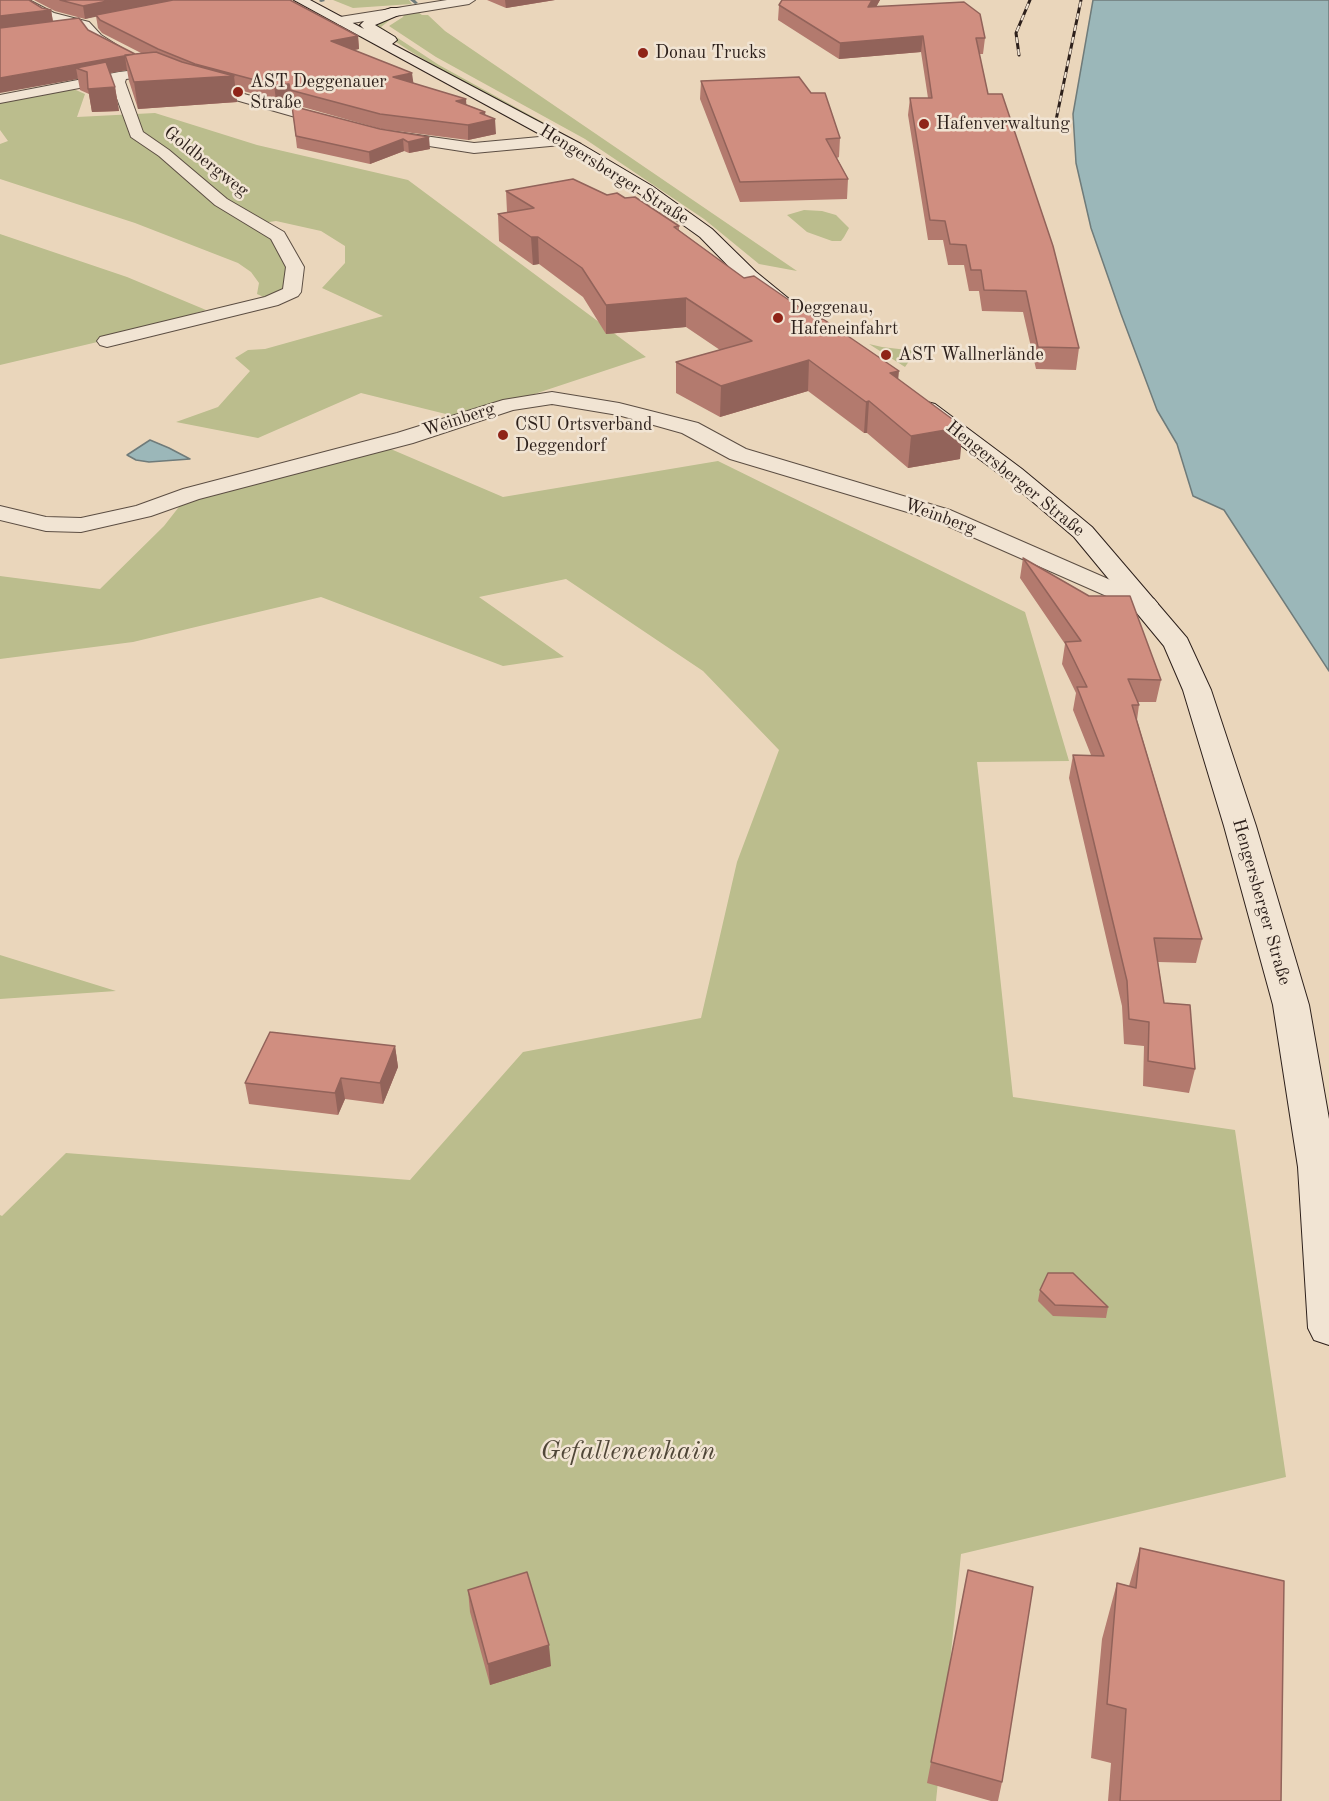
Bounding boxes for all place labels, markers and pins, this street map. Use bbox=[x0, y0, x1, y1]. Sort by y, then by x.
place label: Donau Trucks bbox=[655, 42, 766, 64]
marker: Donau Trucks bbox=[636, 46, 650, 60]
place label: AST Deggenauer Straße bbox=[250, 71, 387, 113]
marker: AST Deggenauer Straße bbox=[231, 85, 245, 99]
place label: Hafenverwaltung bbox=[936, 113, 1070, 135]
marker: Hafenverwaltung bbox=[917, 117, 931, 131]
place label: Deggenau, Hafeneinfahrt bbox=[790, 297, 898, 340]
marker: Deggenau, Hafeneinfahrt bbox=[771, 311, 785, 325]
place label: AST Wallnerlände bbox=[898, 344, 1044, 366]
marker: AST Wallnerlände bbox=[879, 348, 893, 362]
place label: CSU Ortsverband Deggendorf bbox=[515, 414, 653, 456]
marker: CSU Ortsverband Deggendorf bbox=[496, 428, 510, 442]

